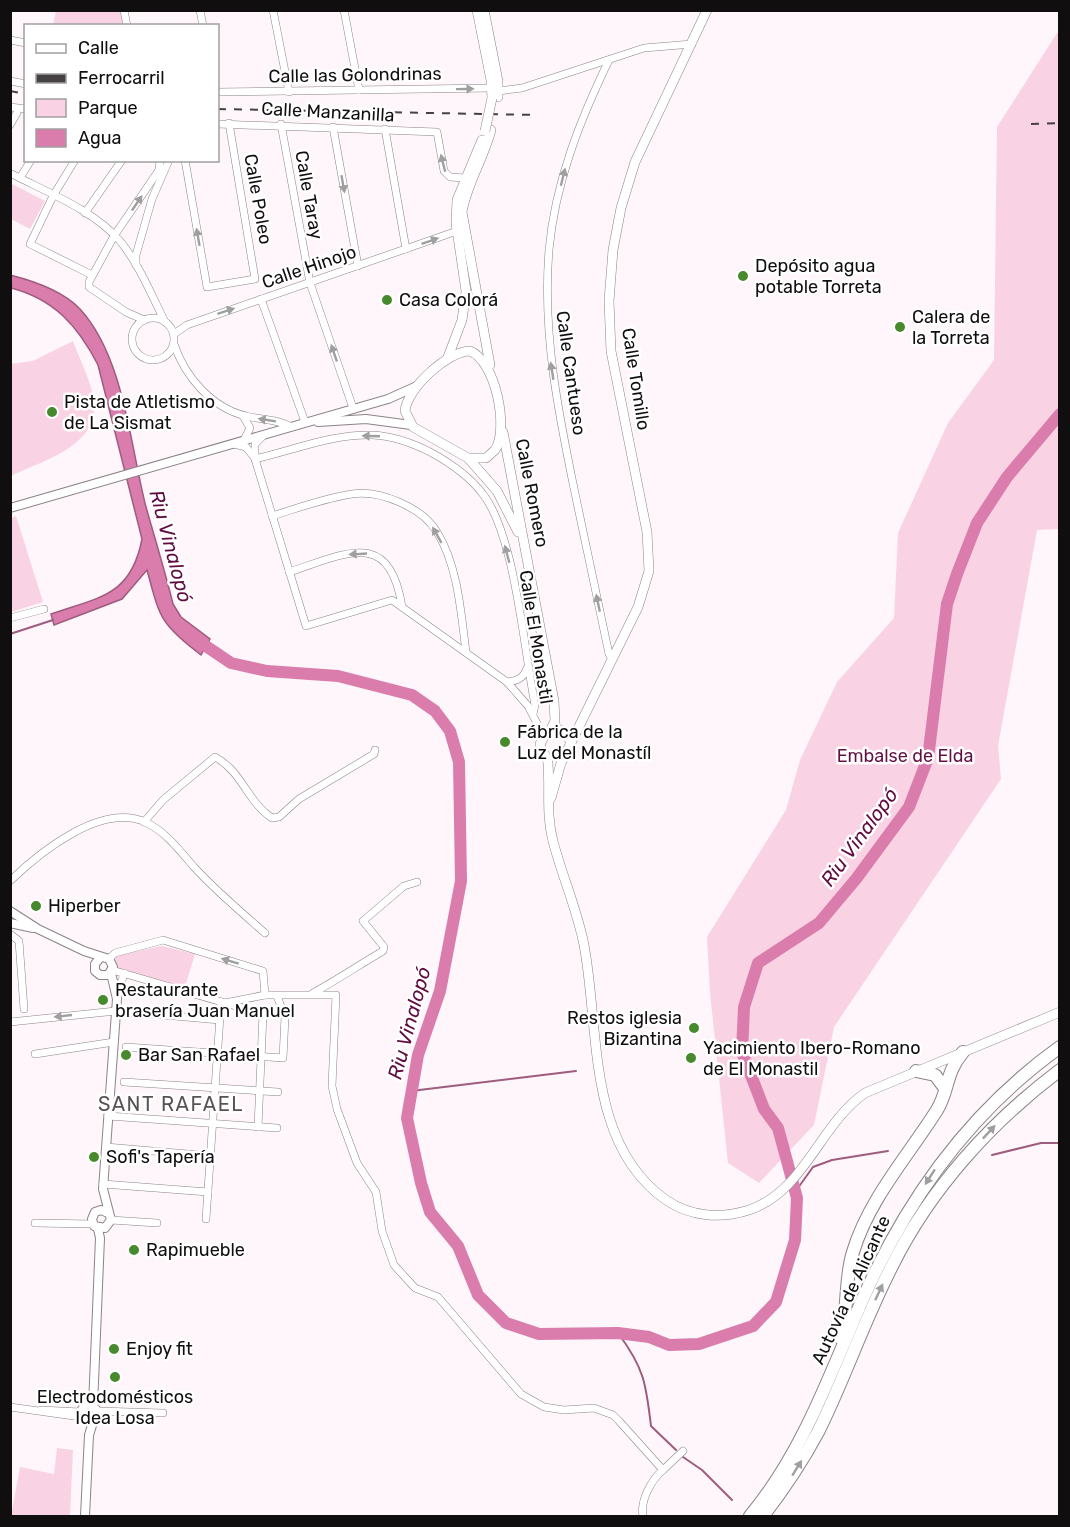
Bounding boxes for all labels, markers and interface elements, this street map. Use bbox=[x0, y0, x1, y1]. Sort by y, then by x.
legend bbox=[24, 24, 219, 162]
text: Calle bbox=[78, 37, 119, 59]
street label: Calle las Golondrinas bbox=[268, 62, 442, 88]
text: Ferrocarril bbox=[78, 67, 165, 89]
one-way arrow bbox=[455, 84, 474, 94]
text: Parque bbox=[78, 97, 138, 119]
street label: Calle Manzanilla bbox=[261, 98, 395, 126]
text: Agua bbox=[78, 127, 121, 149]
street label: Calle Taray bbox=[290, 149, 328, 241]
street label: Calle Poleo bbox=[239, 152, 277, 246]
one-way arrow bbox=[438, 154, 448, 172]
one-way arrow bbox=[559, 168, 569, 187]
one-way arrow bbox=[339, 175, 348, 194]
one-way arrow bbox=[131, 195, 142, 211]
one-way arrow bbox=[193, 227, 202, 246]
one-way arrow bbox=[422, 235, 440, 245]
street label: Calle Hinojo bbox=[259, 241, 359, 293]
place label: Depósito agua potable Torreta bbox=[755, 255, 882, 298]
marker: Depósito agua potable Torreta bbox=[736, 269, 750, 283]
place label: Casa Colorá bbox=[399, 289, 498, 311]
marker: Casa Colorá bbox=[380, 293, 394, 307]
one-way arrow bbox=[217, 306, 235, 315]
place label: Calera de la Torreta bbox=[912, 306, 990, 349]
street label: Calle Cantueso bbox=[551, 309, 591, 437]
marker: Calera de la Torreta bbox=[893, 320, 907, 334]
street label: Calle Tomillo bbox=[617, 326, 655, 432]
one-way arrow bbox=[328, 343, 338, 361]
one-way arrow bbox=[548, 361, 557, 380]
place label: Pista de Atletismo de La Sismat bbox=[64, 391, 215, 434]
marker: Pista de Atletismo de La Sismat bbox=[45, 405, 59, 419]
one-way arrow bbox=[258, 416, 277, 425]
one-way arrow bbox=[362, 432, 381, 441]
street label: Calle Romero bbox=[511, 437, 553, 549]
water label: Riu Vinalopó bbox=[144, 487, 198, 605]
one-way arrow bbox=[432, 526, 442, 543]
one-way arrow bbox=[502, 545, 511, 563]
one-way arrow bbox=[348, 550, 367, 559]
street label: Calle El Monastil bbox=[515, 568, 557, 706]
one-way arrow bbox=[593, 593, 602, 612]
place label: Fábrica de la Luz del Monastíl bbox=[517, 721, 651, 764]
marker: Fábrica de la Luz del Monastíl bbox=[498, 735, 512, 749]
park label: Embalse de Elda bbox=[837, 745, 973, 767]
water label: Riu Vinalopó bbox=[815, 783, 903, 891]
place label: Hiperber bbox=[48, 895, 121, 917]
marker: Hiperber bbox=[29, 899, 43, 913]
one-way arrow bbox=[221, 956, 239, 965]
water label: Riu Vinalopó bbox=[382, 964, 436, 1082]
place label: Restaurante brasería Juan Manuel bbox=[115, 979, 295, 1022]
marker: Restaurante brasería Juan Manuel bbox=[96, 993, 110, 1007]
place label: Restos iglesia Bizantina bbox=[567, 1007, 682, 1050]
one-way arrow bbox=[54, 1011, 73, 1021]
marker: Restos iglesia Bizantina bbox=[687, 1021, 701, 1035]
place label: Yacimiento Ibero-Romano de El Monastil bbox=[703, 1037, 921, 1080]
place label: Bar San Rafael bbox=[138, 1044, 260, 1066]
marker: Bar San Rafael bbox=[119, 1048, 133, 1062]
marker: Yacimiento Ibero-Romano de El Monastil bbox=[684, 1051, 698, 1065]
district label: SANT RAFAEL bbox=[98, 1092, 244, 1116]
one-way arrow bbox=[982, 1125, 996, 1140]
place label: Sofi's Tapería bbox=[106, 1146, 215, 1168]
marker: Sofi's Tapería bbox=[87, 1150, 101, 1164]
one-way arrow bbox=[925, 1169, 936, 1185]
street label: Autovía de Alicante bbox=[807, 1212, 895, 1368]
place label: Rapimueble bbox=[146, 1239, 245, 1261]
marker: Rapimueble bbox=[127, 1243, 141, 1257]
one-way arrow bbox=[875, 1284, 884, 1301]
place label: Enjoy fit bbox=[126, 1338, 193, 1360]
marker: Enjoy fit bbox=[107, 1342, 121, 1356]
marker: Electrodomésticos Idea Losa bbox=[108, 1370, 122, 1384]
place label: Electrodomésticos Idea Losa bbox=[37, 1386, 193, 1429]
one-way arrow bbox=[791, 1460, 802, 1477]

